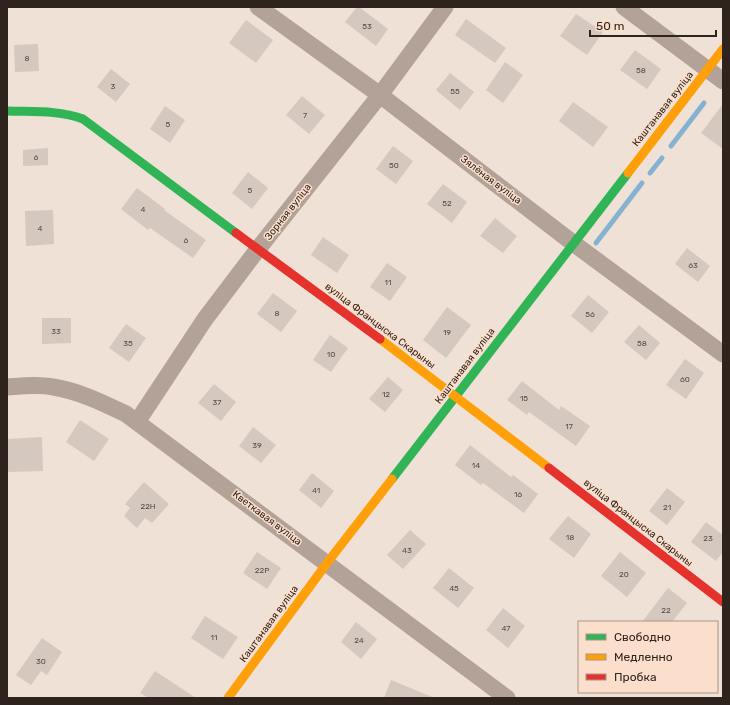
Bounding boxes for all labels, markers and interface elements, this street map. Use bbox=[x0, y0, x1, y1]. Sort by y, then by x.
scale bar bbox=[590, 12, 716, 38]
text: 50 m bbox=[596, 19, 624, 33]
house number: 53 bbox=[362, 22, 372, 31]
house number: 8 bbox=[24, 54, 30, 63]
house number: 58 bbox=[636, 66, 646, 75]
street label: Каштанавая вуліца bbox=[630, 69, 696, 149]
house number: 3 bbox=[111, 82, 116, 91]
house number: 55 bbox=[450, 87, 460, 96]
house number: 7 bbox=[303, 111, 307, 120]
house number: 5 bbox=[166, 120, 171, 129]
house number: 6 bbox=[34, 153, 39, 162]
street label: Зялёная вуліца bbox=[458, 153, 524, 207]
house number: 50 bbox=[389, 161, 399, 170]
street label: Зорная вуліца bbox=[262, 181, 314, 243]
house number: 5 bbox=[248, 186, 253, 195]
house number: 52 bbox=[442, 199, 452, 208]
house number: 4 bbox=[141, 205, 146, 214]
house number: 4 bbox=[38, 224, 43, 233]
house number: 6 bbox=[184, 236, 189, 245]
house number: 63 bbox=[688, 261, 698, 270]
house number: 11 bbox=[385, 278, 391, 287]
street label: вуліца Францыска Скарыны bbox=[322, 281, 438, 371]
house number: 8 bbox=[274, 309, 280, 318]
house number: 56 bbox=[585, 310, 595, 319]
street label: Каштанавая вуліца bbox=[433, 326, 497, 406]
house number: 33 bbox=[51, 327, 61, 336]
house number: 19 bbox=[443, 328, 451, 337]
house number: 35 bbox=[123, 339, 133, 348]
house number: 58 bbox=[637, 339, 647, 348]
house number: 10 bbox=[327, 350, 335, 359]
house number: 60 bbox=[680, 375, 690, 384]
house number: 12 bbox=[382, 390, 390, 399]
house number: 15 bbox=[520, 394, 528, 403]
house number: 37 bbox=[213, 398, 221, 407]
house number: 17 bbox=[565, 422, 573, 431]
house number: 39 bbox=[252, 441, 262, 450]
house number: 14 bbox=[472, 461, 480, 470]
street label: вуліца Францыска Скарыны bbox=[581, 477, 695, 569]
house number: 41 bbox=[312, 486, 320, 495]
street label: Кветкавая вуліца bbox=[230, 488, 304, 548]
house number: 16 bbox=[514, 490, 522, 499]
house number: 22Н bbox=[140, 502, 156, 511]
house number: 21 bbox=[663, 503, 671, 512]
house number: 18 bbox=[566, 533, 574, 542]
house number: 23 bbox=[703, 534, 713, 543]
house number: 43 bbox=[402, 546, 412, 555]
house number: 22Р bbox=[255, 566, 269, 575]
house number: 20 bbox=[619, 570, 629, 579]
street label: Каштанавая вуліца bbox=[237, 583, 301, 665]
house number: 45 bbox=[449, 584, 459, 593]
house number: 22 bbox=[661, 606, 671, 615]
legend bbox=[578, 621, 718, 693]
house number: 47 bbox=[502, 624, 510, 633]
text: Свободно bbox=[614, 630, 671, 644]
house number: 11 bbox=[211, 633, 217, 642]
house number: 24 bbox=[354, 636, 364, 645]
text: Медленно bbox=[614, 650, 673, 664]
house number: 30 bbox=[36, 657, 46, 666]
text: Пробка bbox=[614, 670, 657, 684]

